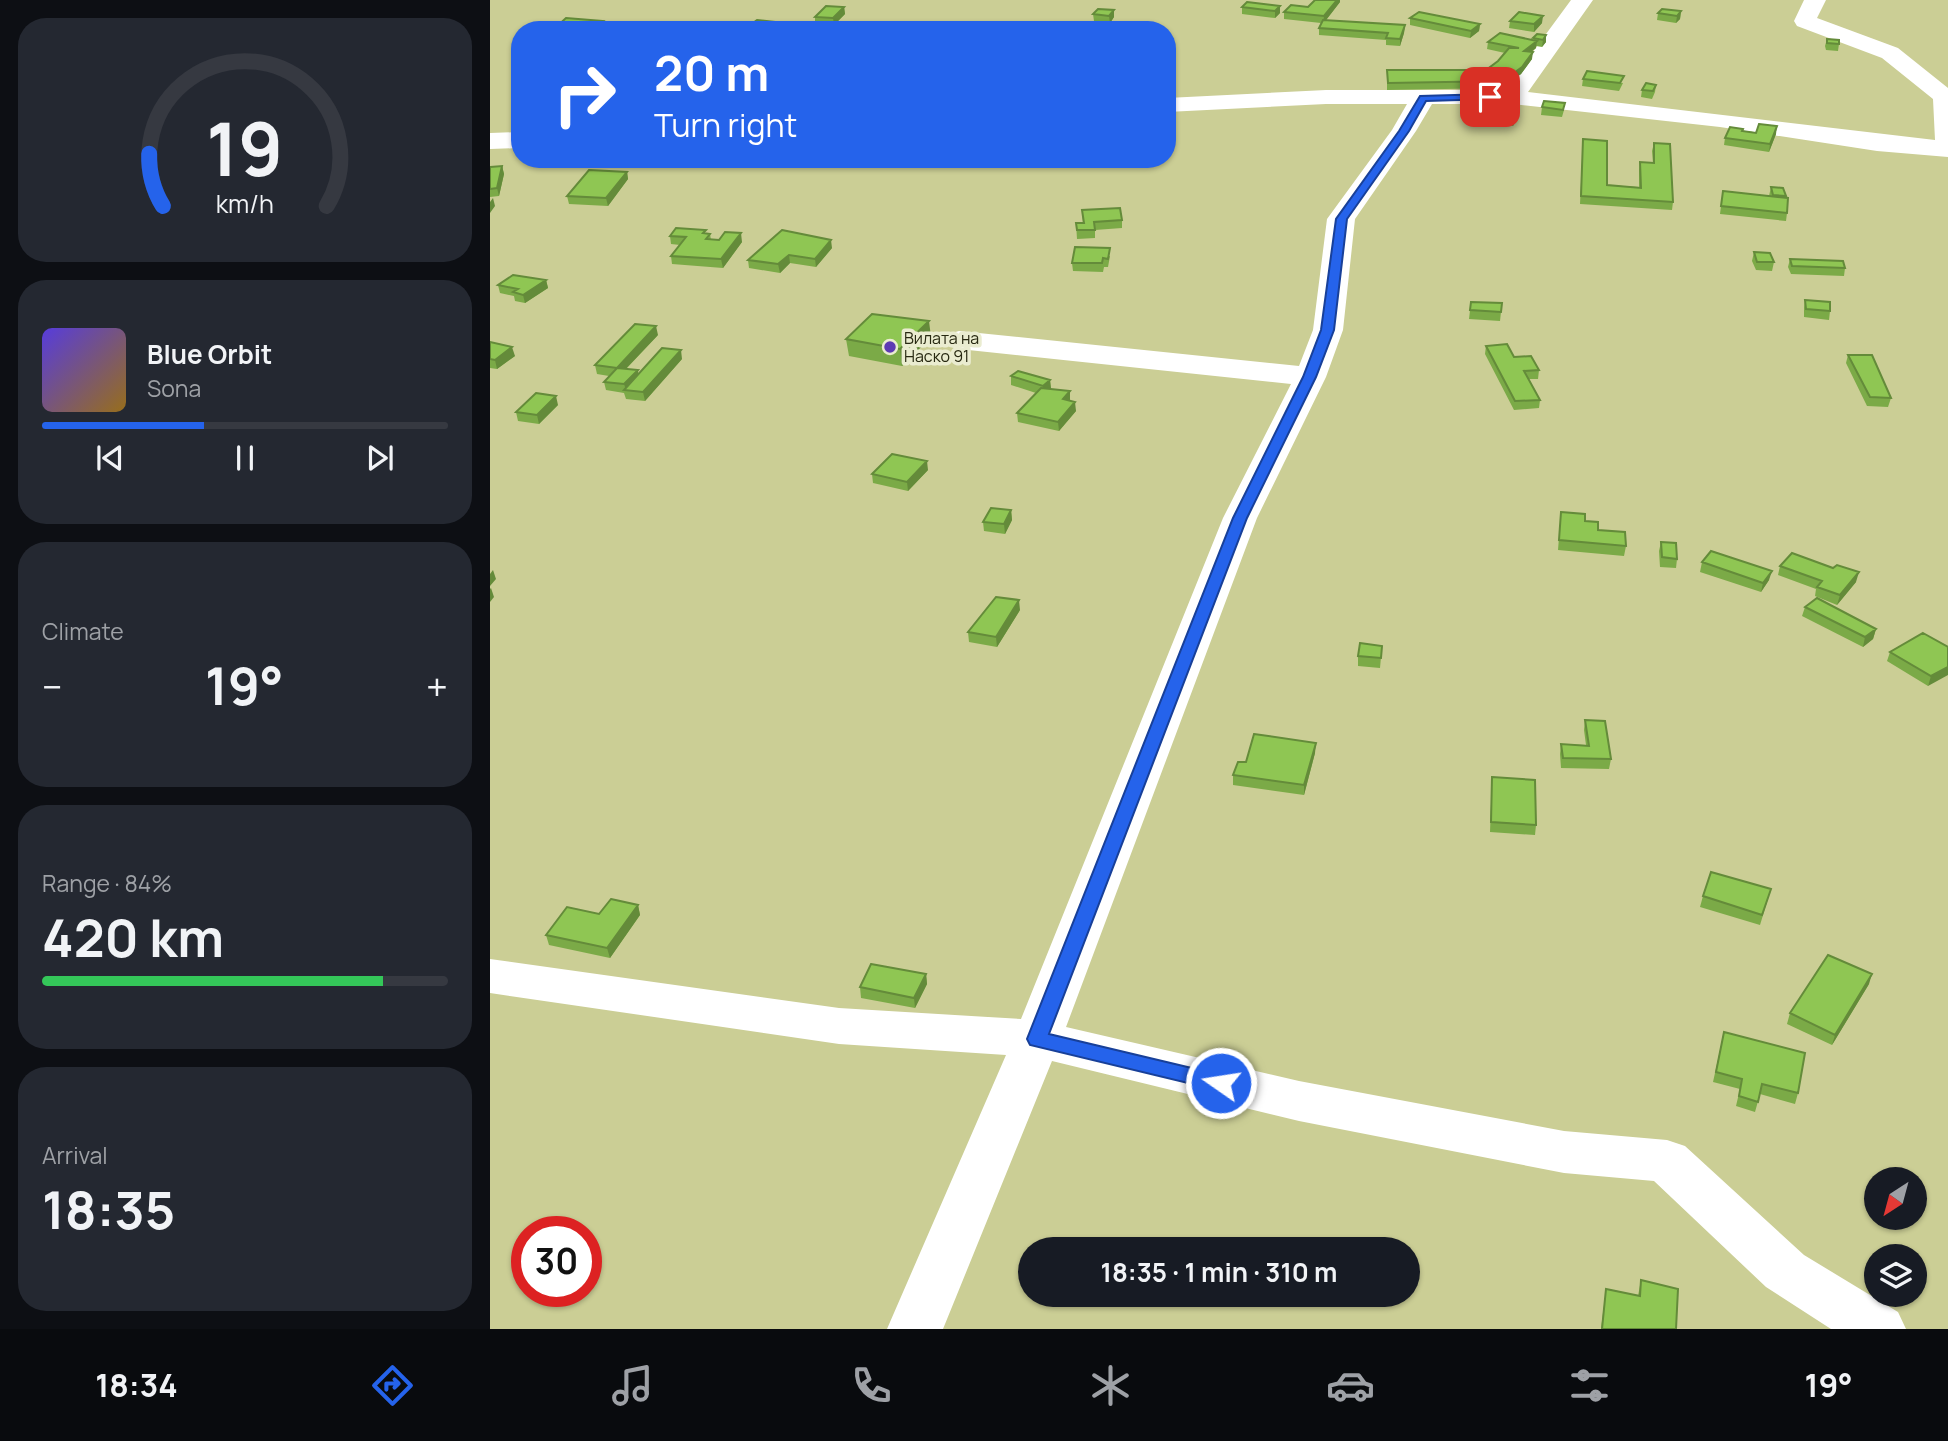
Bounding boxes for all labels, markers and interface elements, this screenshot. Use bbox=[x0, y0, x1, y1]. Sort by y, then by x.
text: 20 m bbox=[654, 39, 769, 106]
icon: right bbox=[539, 49, 630, 140]
pin bbox=[1460, 67, 1520, 127]
icon: arrive bbox=[1471, 78, 1509, 116]
text: 19 bbox=[206, 98, 284, 198]
text: Turn right bbox=[654, 103, 797, 147]
text: km/h bbox=[216, 186, 274, 221]
place label: Вилата на Наско 91 bbox=[904, 327, 979, 367]
text: Blue Orbit bbox=[147, 336, 272, 372]
marker: Вилата на Наско 91 bbox=[882, 339, 898, 355]
text: Sona bbox=[147, 372, 201, 404]
icon: previous bbox=[91, 439, 129, 477]
icon: pause bbox=[226, 439, 264, 477]
icon: next bbox=[361, 439, 399, 477]
text: Climate bbox=[42, 615, 124, 647]
text: 19° bbox=[205, 650, 284, 721]
text: − bbox=[42, 660, 63, 712]
text: + bbox=[426, 660, 448, 712]
text: Range · 84% bbox=[42, 867, 172, 899]
text: 420 km bbox=[42, 902, 224, 973]
position arrow bbox=[1184, 1046, 1258, 1120]
text: Arrival bbox=[42, 1139, 108, 1171]
north arrow bbox=[1864, 1167, 1927, 1230]
map controls bbox=[1864, 1167, 1927, 1307]
text: 18:35 bbox=[42, 1174, 175, 1245]
speed limit sign: 30 bbox=[511, 1216, 602, 1307]
button: layers bbox=[1864, 1244, 1927, 1307]
text: 18:35 · 1 min · 310 m bbox=[1101, 1254, 1337, 1290]
icon: directions bbox=[368, 1361, 417, 1410]
icon: music bbox=[608, 1361, 657, 1410]
icon: phone bbox=[847, 1361, 896, 1410]
icon: climate bbox=[1086, 1361, 1135, 1410]
icon: car bbox=[1326, 1361, 1375, 1410]
icon: filters bbox=[1565, 1361, 1614, 1410]
text: 18:34 bbox=[95, 1363, 178, 1407]
text: 19° bbox=[1804, 1363, 1853, 1407]

